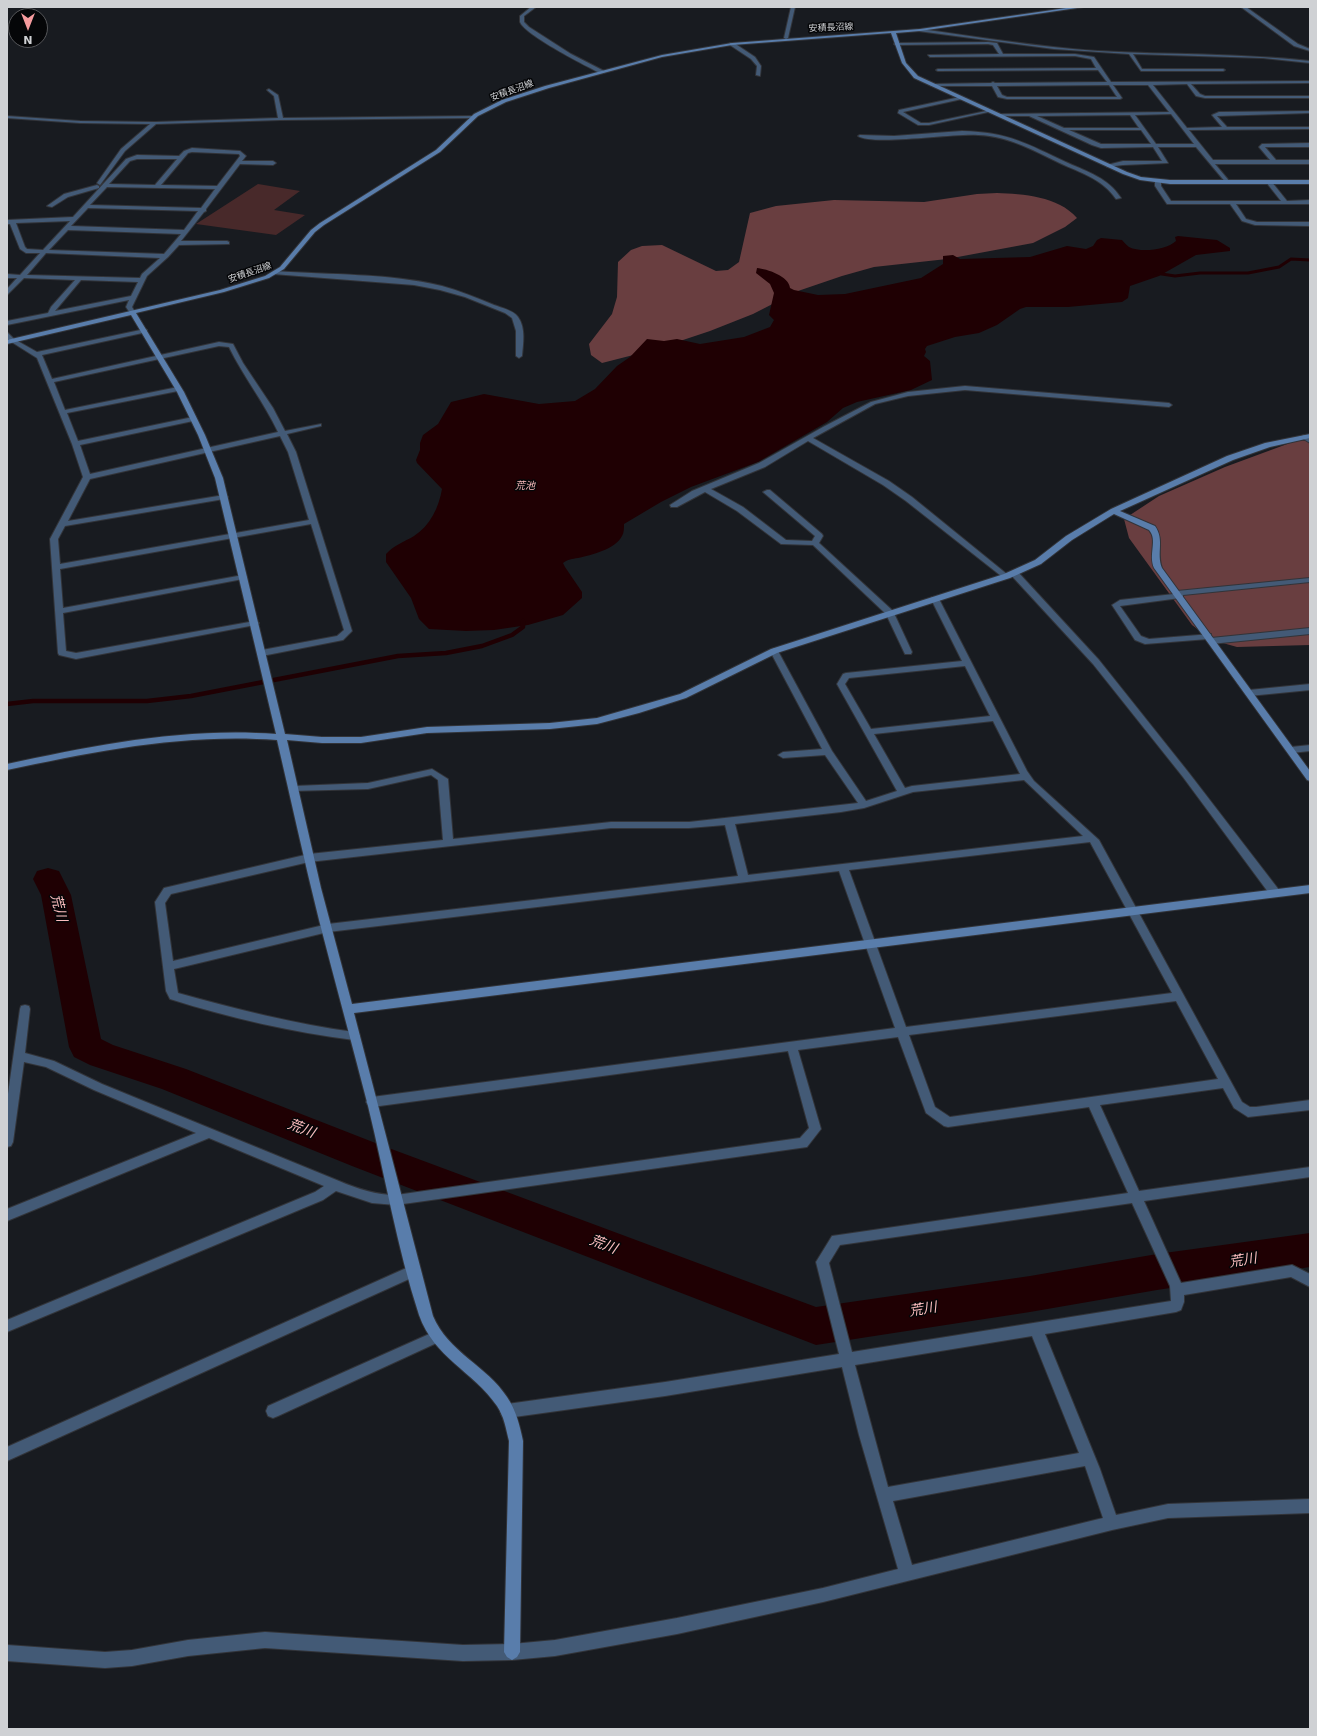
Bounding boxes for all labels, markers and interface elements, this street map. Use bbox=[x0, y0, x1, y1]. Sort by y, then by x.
north arrow bbox=[8, 8, 48, 48]
street label: 安積長沼線 bbox=[808, 21, 854, 35]
text: N bbox=[23, 33, 33, 46]
street label: 安積長沼線 bbox=[489, 78, 535, 104]
street label: 安積長沼線 bbox=[227, 261, 273, 285]
water label: 荒池 bbox=[515, 480, 535, 492]
water label: 荒川 bbox=[46, 892, 70, 924]
water label: 荒川 bbox=[285, 1116, 317, 1142]
water label: 荒川 bbox=[587, 1232, 619, 1258]
water label: 荒川 bbox=[1228, 1251, 1258, 1271]
water label: 荒川 bbox=[908, 1300, 938, 1320]

